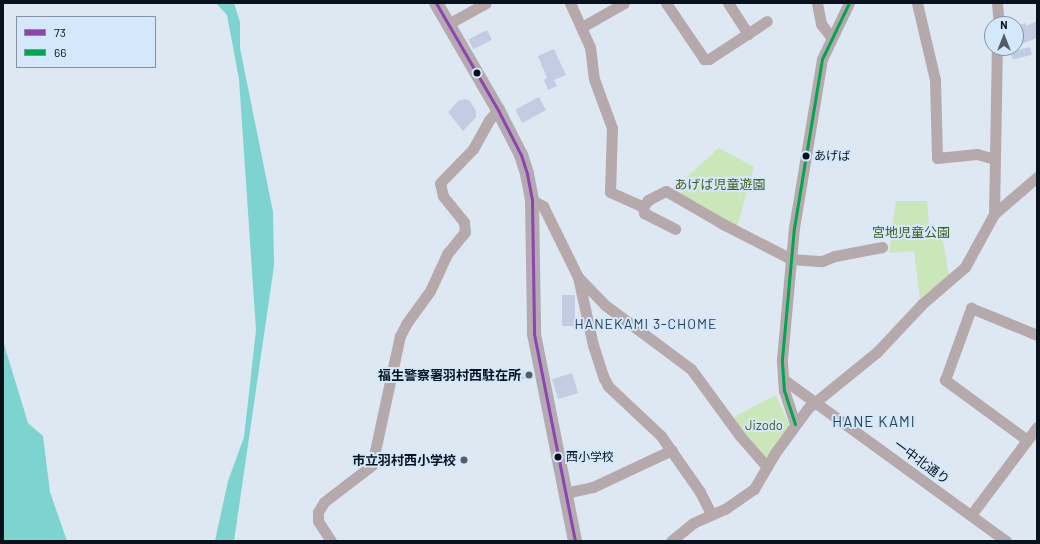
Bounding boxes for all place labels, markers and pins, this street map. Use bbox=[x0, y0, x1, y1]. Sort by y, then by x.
unlabelled marker bbox=[472, 68, 482, 78]
place label: あげば bbox=[814, 149, 850, 163]
marker: あげば bbox=[801, 151, 811, 161]
place label: 福生警察署羽村西駐在所 bbox=[378, 367, 521, 383]
marker: 福生警察署羽村西駐在所 bbox=[524, 370, 534, 380]
place label: 西小学校 bbox=[566, 450, 614, 464]
place label: 市立羽村西小学校 bbox=[352, 452, 456, 468]
marker: 西小学校 bbox=[553, 452, 563, 462]
marker: 市立羽村西小学校 bbox=[459, 455, 469, 465]

